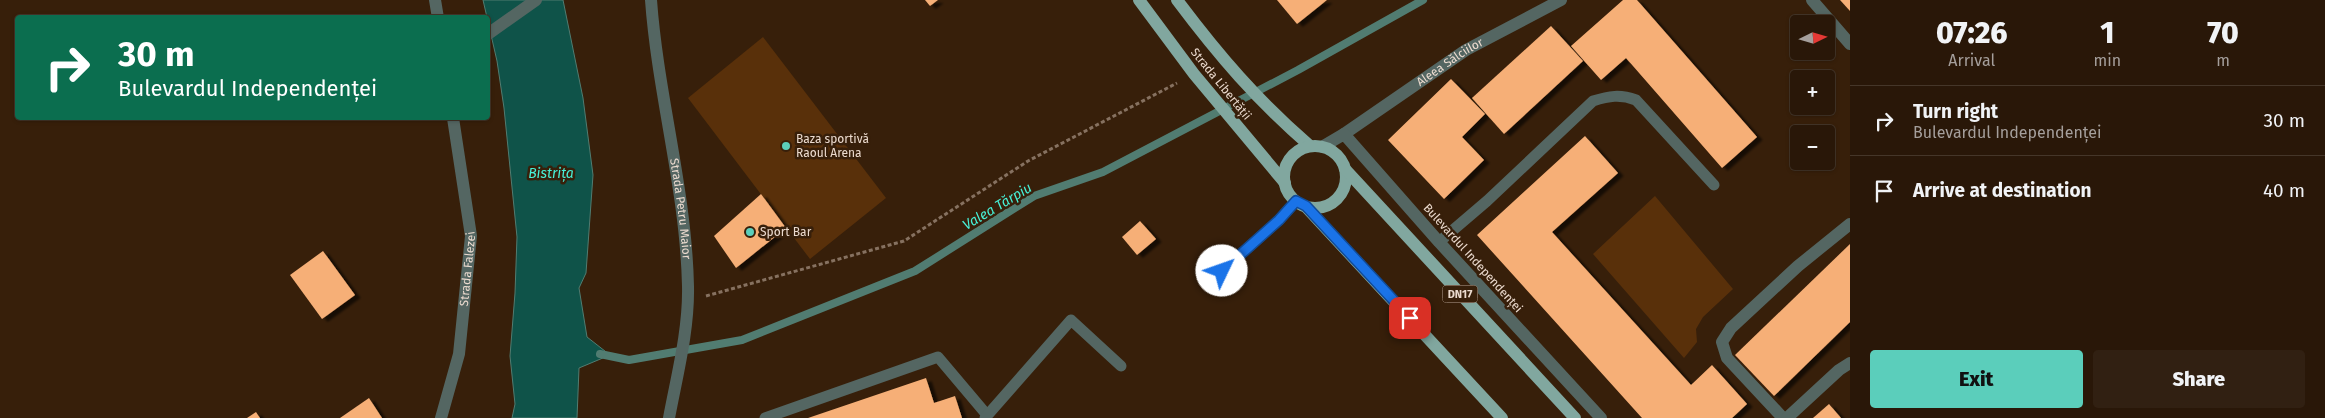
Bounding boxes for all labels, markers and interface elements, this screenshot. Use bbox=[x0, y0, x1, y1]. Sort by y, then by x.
north arrow bbox=[1790, 15, 1835, 60]
map controls bbox=[1790, 15, 1835, 170]
text: 07:26 bbox=[1936, 15, 2008, 51]
text: 1 bbox=[2100, 15, 2114, 51]
text: 70 bbox=[2207, 15, 2239, 51]
text: 30 m bbox=[118, 33, 195, 75]
icon: right bbox=[35, 35, 100, 100]
street label: Aleea Sălciilor bbox=[1414, 35, 1486, 89]
street label: Strada Libertății bbox=[1187, 45, 1254, 123]
text: Arrival bbox=[1948, 51, 1995, 70]
text: min bbox=[2094, 51, 2121, 70]
text: m bbox=[2216, 51, 2230, 70]
button: + bbox=[1790, 70, 1835, 115]
text: Bulevardul Independenței bbox=[118, 75, 377, 102]
text: Turn right bbox=[1913, 100, 1998, 123]
icon: right bbox=[1870, 107, 1898, 135]
text: 30 m bbox=[2264, 109, 2305, 132]
text: Bulevardul Independenței bbox=[1913, 123, 2102, 142]
button: − bbox=[1790, 125, 1835, 170]
place label: Baza sportivă Raoul Arena bbox=[796, 132, 869, 160]
marker: Baza sportivă Raoul Arena bbox=[780, 140, 792, 152]
street label: Strada Petru Maior bbox=[667, 157, 694, 260]
water label: Bistrița bbox=[528, 165, 574, 182]
icon: arrive bbox=[1870, 177, 1898, 205]
water label: Valea Tărpiu bbox=[960, 179, 1035, 234]
text: Arrive at destination bbox=[1913, 179, 2092, 202]
text: 40 m bbox=[2263, 179, 2305, 202]
street label: Bulevardul Independenței bbox=[1420, 201, 1526, 316]
place label: Sport Bar bbox=[760, 225, 812, 239]
marker: Sport Bar bbox=[744, 226, 756, 238]
street label: Strada Falezei bbox=[457, 230, 478, 307]
position arrow bbox=[1195, 244, 1247, 296]
road number: DN17 bbox=[1442, 286, 1478, 302]
pin bbox=[1389, 297, 1431, 339]
icon: arrive bbox=[1396, 304, 1424, 332]
button: Exit bbox=[1870, 350, 2083, 408]
button: Share bbox=[2093, 350, 2305, 408]

